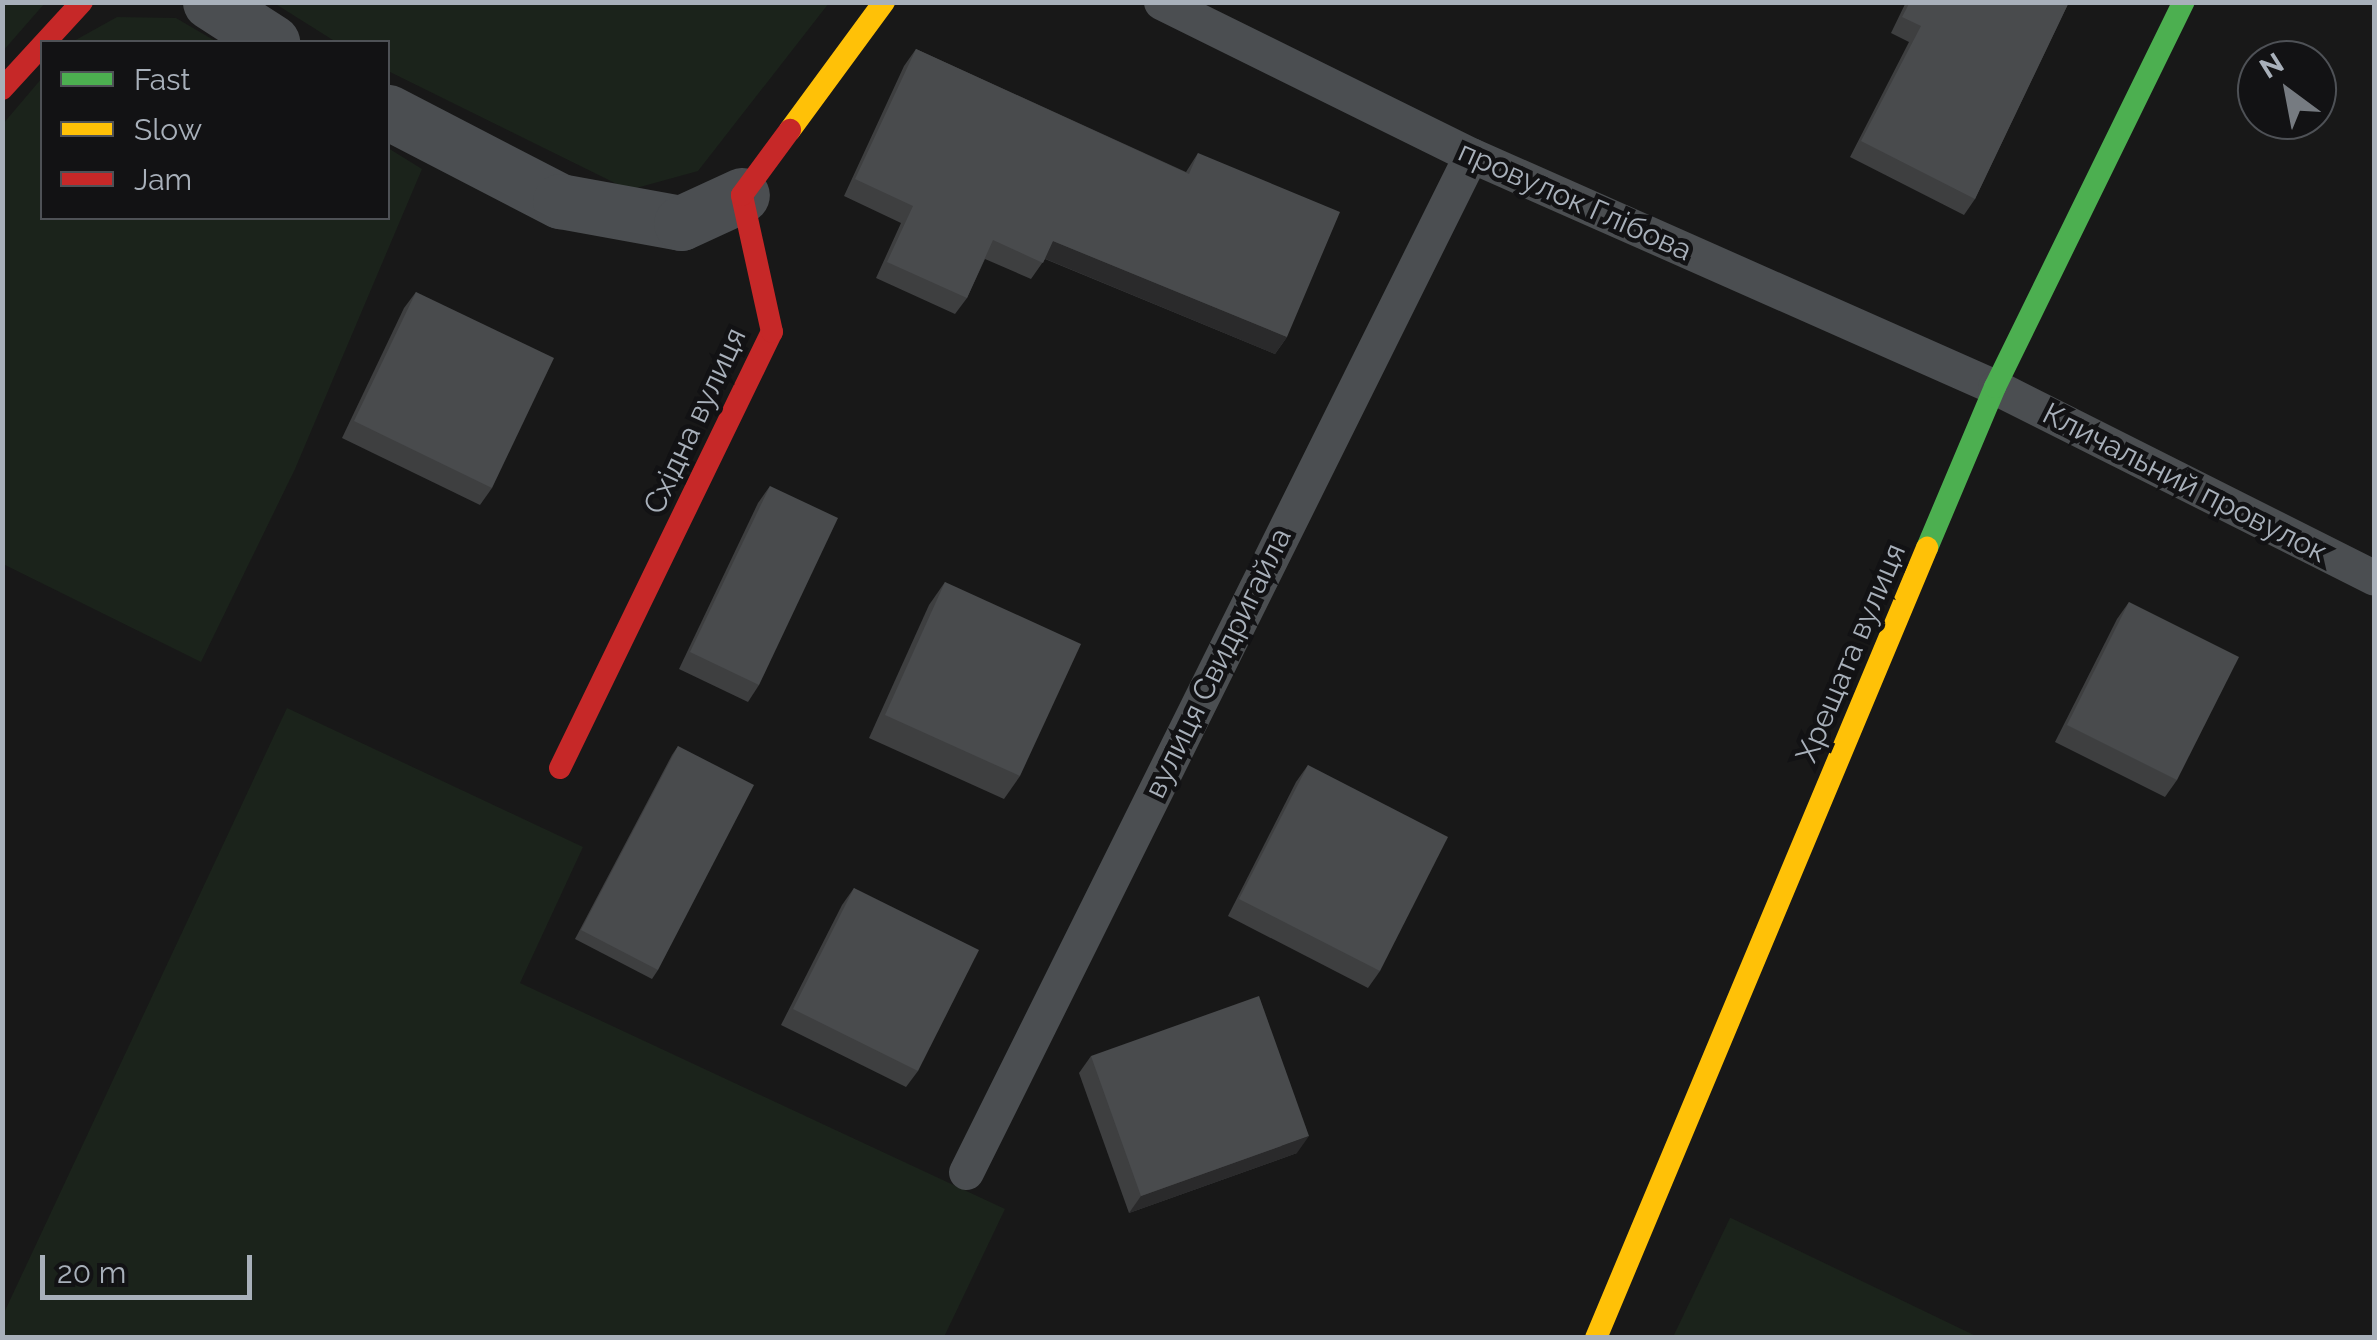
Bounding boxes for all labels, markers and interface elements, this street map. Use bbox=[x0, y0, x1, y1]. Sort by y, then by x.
legend bbox=[40, 40, 390, 220]
north arrow bbox=[2237, 40, 2337, 140]
text: N bbox=[2254, 46, 2290, 85]
text: Fast bbox=[134, 62, 191, 97]
text: Slow bbox=[134, 112, 202, 147]
street label: провулок Глібова bbox=[1453, 133, 1697, 269]
text: Jam bbox=[134, 162, 192, 197]
street label: Східна вулиця bbox=[636, 322, 754, 520]
street label: Кличальний провулок bbox=[2037, 396, 2333, 570]
street label: вулиця Свидригайла bbox=[1137, 522, 1299, 804]
street label: Хрещата вулиця bbox=[1789, 538, 1913, 768]
scale bar bbox=[45, 1235, 258, 1297]
text: 20 m bbox=[57, 1255, 126, 1290]

